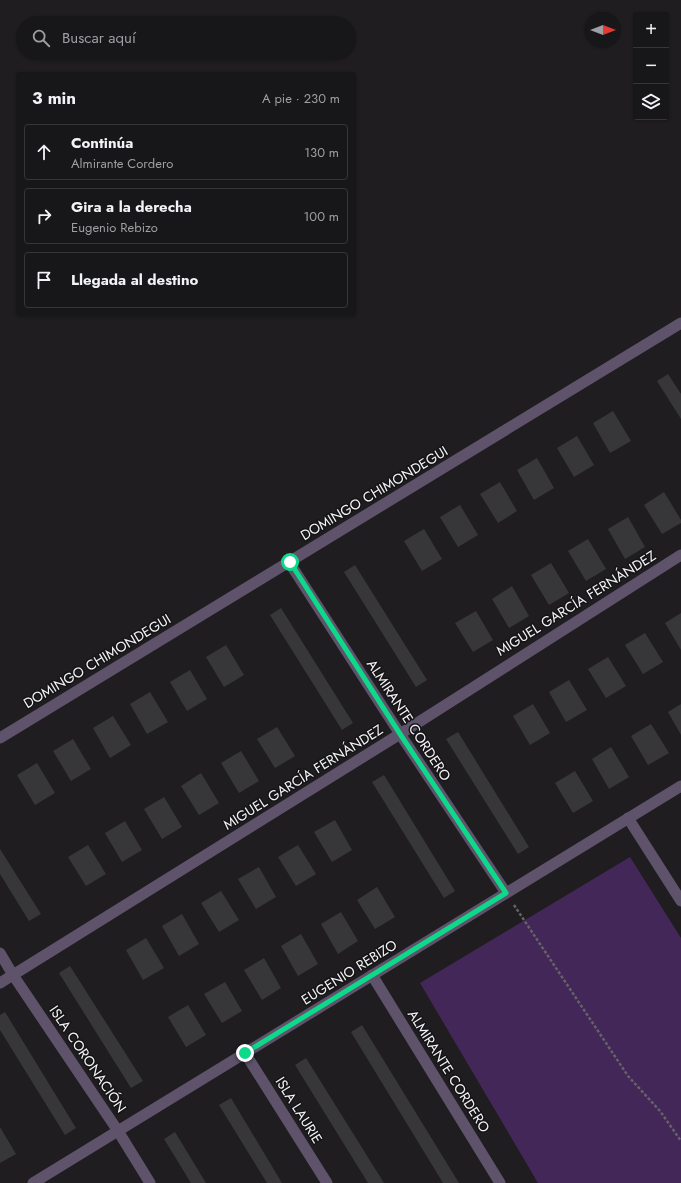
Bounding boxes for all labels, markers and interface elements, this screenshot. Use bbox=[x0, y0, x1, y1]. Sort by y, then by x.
north arrow bbox=[585, 12, 621, 48]
map controls bbox=[633, 12, 669, 120]
button: + bbox=[633, 12, 669, 48]
search box bbox=[16, 16, 356, 60]
icon: search bbox=[30, 27, 52, 49]
text: Buscar aquí bbox=[62, 27, 136, 49]
button: − bbox=[633, 48, 669, 84]
button: layers bbox=[633, 84, 669, 120]
text: 3 min bbox=[32, 86, 76, 110]
text: A pie · 230 m bbox=[262, 89, 340, 108]
text: Continúa bbox=[71, 132, 133, 154]
icon: ahead bbox=[33, 141, 55, 163]
text: 130 m bbox=[304, 143, 339, 162]
text: Almirante Cordero bbox=[71, 154, 173, 173]
text: Gira a la derecha bbox=[71, 196, 192, 218]
icon: right bbox=[33, 205, 55, 227]
text: 100 m bbox=[304, 207, 339, 226]
text: Eugenio Rebizo bbox=[71, 218, 158, 237]
icon: arrive bbox=[33, 269, 55, 291]
text: Llegada al destino bbox=[71, 269, 198, 291]
street label: DOMINGO CHIMONDEGUI bbox=[296, 441, 452, 545]
street label: MIGUEL GARCÍA FERNÁNDEZ bbox=[492, 545, 660, 660]
route start bbox=[281, 553, 299, 571]
street label: DOMINGO CHIMONDEGUI bbox=[19, 609, 175, 713]
street label: ALMIRANTE CORDERO bbox=[362, 655, 456, 785]
street label: MIGUEL GARCÍA FERNÁNDEZ bbox=[219, 719, 387, 834]
street label: EUGENIO REBIZO bbox=[297, 935, 401, 1009]
street label: ISLA CORONACIÓN bbox=[45, 1001, 131, 1117]
street label: ALMIRANTE CORDERO bbox=[403, 1006, 495, 1136]
route end bbox=[236, 1044, 254, 1062]
street label: ISLA LAURIE bbox=[271, 1073, 327, 1147]

